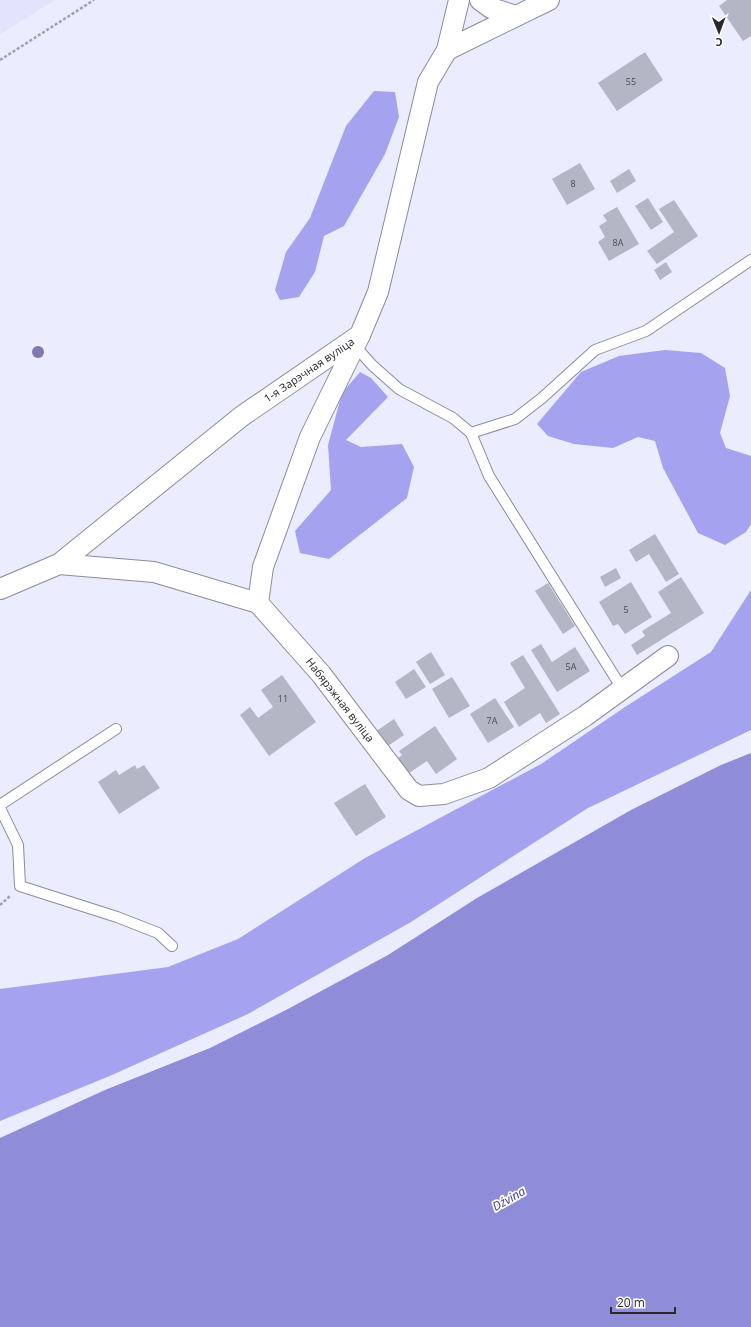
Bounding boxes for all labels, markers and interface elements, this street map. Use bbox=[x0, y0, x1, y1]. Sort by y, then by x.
north arrow bbox=[699, 12, 739, 52]
text: С bbox=[716, 35, 723, 50]
house number: 55 bbox=[626, 75, 636, 88]
house number: 8 bbox=[570, 177, 576, 190]
house number: 8А bbox=[613, 236, 624, 249]
street label: 1-я Зарэчная вуліца bbox=[261, 334, 357, 405]
house number: 5 bbox=[623, 603, 629, 616]
street label: Набярэжная вуліца bbox=[303, 654, 378, 745]
house number: 5А bbox=[566, 660, 577, 673]
house number: 11 bbox=[278, 692, 288, 705]
house number: 7А bbox=[487, 714, 498, 727]
water label: Dźvina bbox=[489, 1182, 529, 1215]
scale bar bbox=[611, 1289, 675, 1315]
text: 20 m bbox=[617, 1294, 645, 1311]

